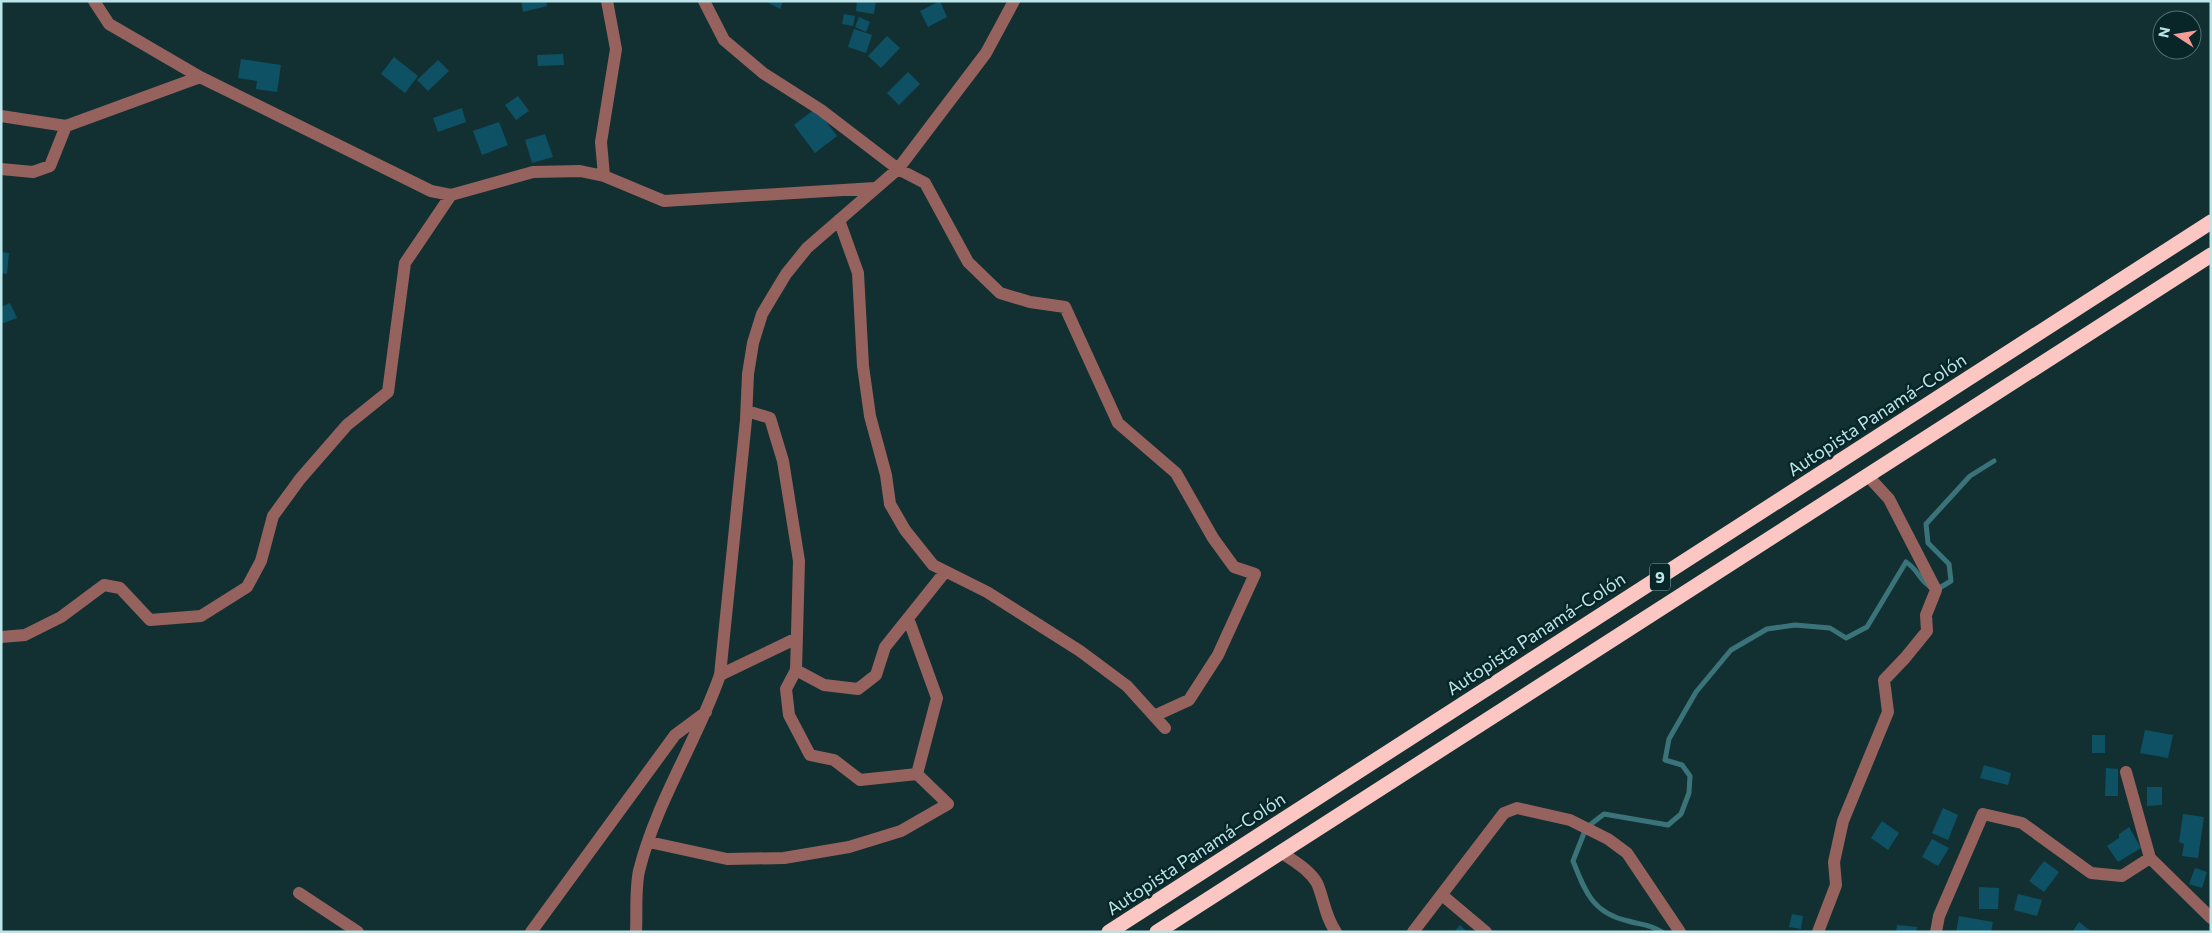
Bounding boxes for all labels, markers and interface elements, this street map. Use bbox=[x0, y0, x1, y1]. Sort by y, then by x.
north arrow bbox=[2152, 10, 2202, 60]
text: N bbox=[2154, 25, 2173, 39]
street label: Autopista Panamá–Colón bbox=[1783, 348, 1970, 480]
road number: 9 bbox=[1650, 564, 1670, 590]
street label: Autopista Panamá–Colón bbox=[1442, 567, 1629, 699]
street label: Autopista Panamá–Colón bbox=[1102, 787, 1289, 919]

